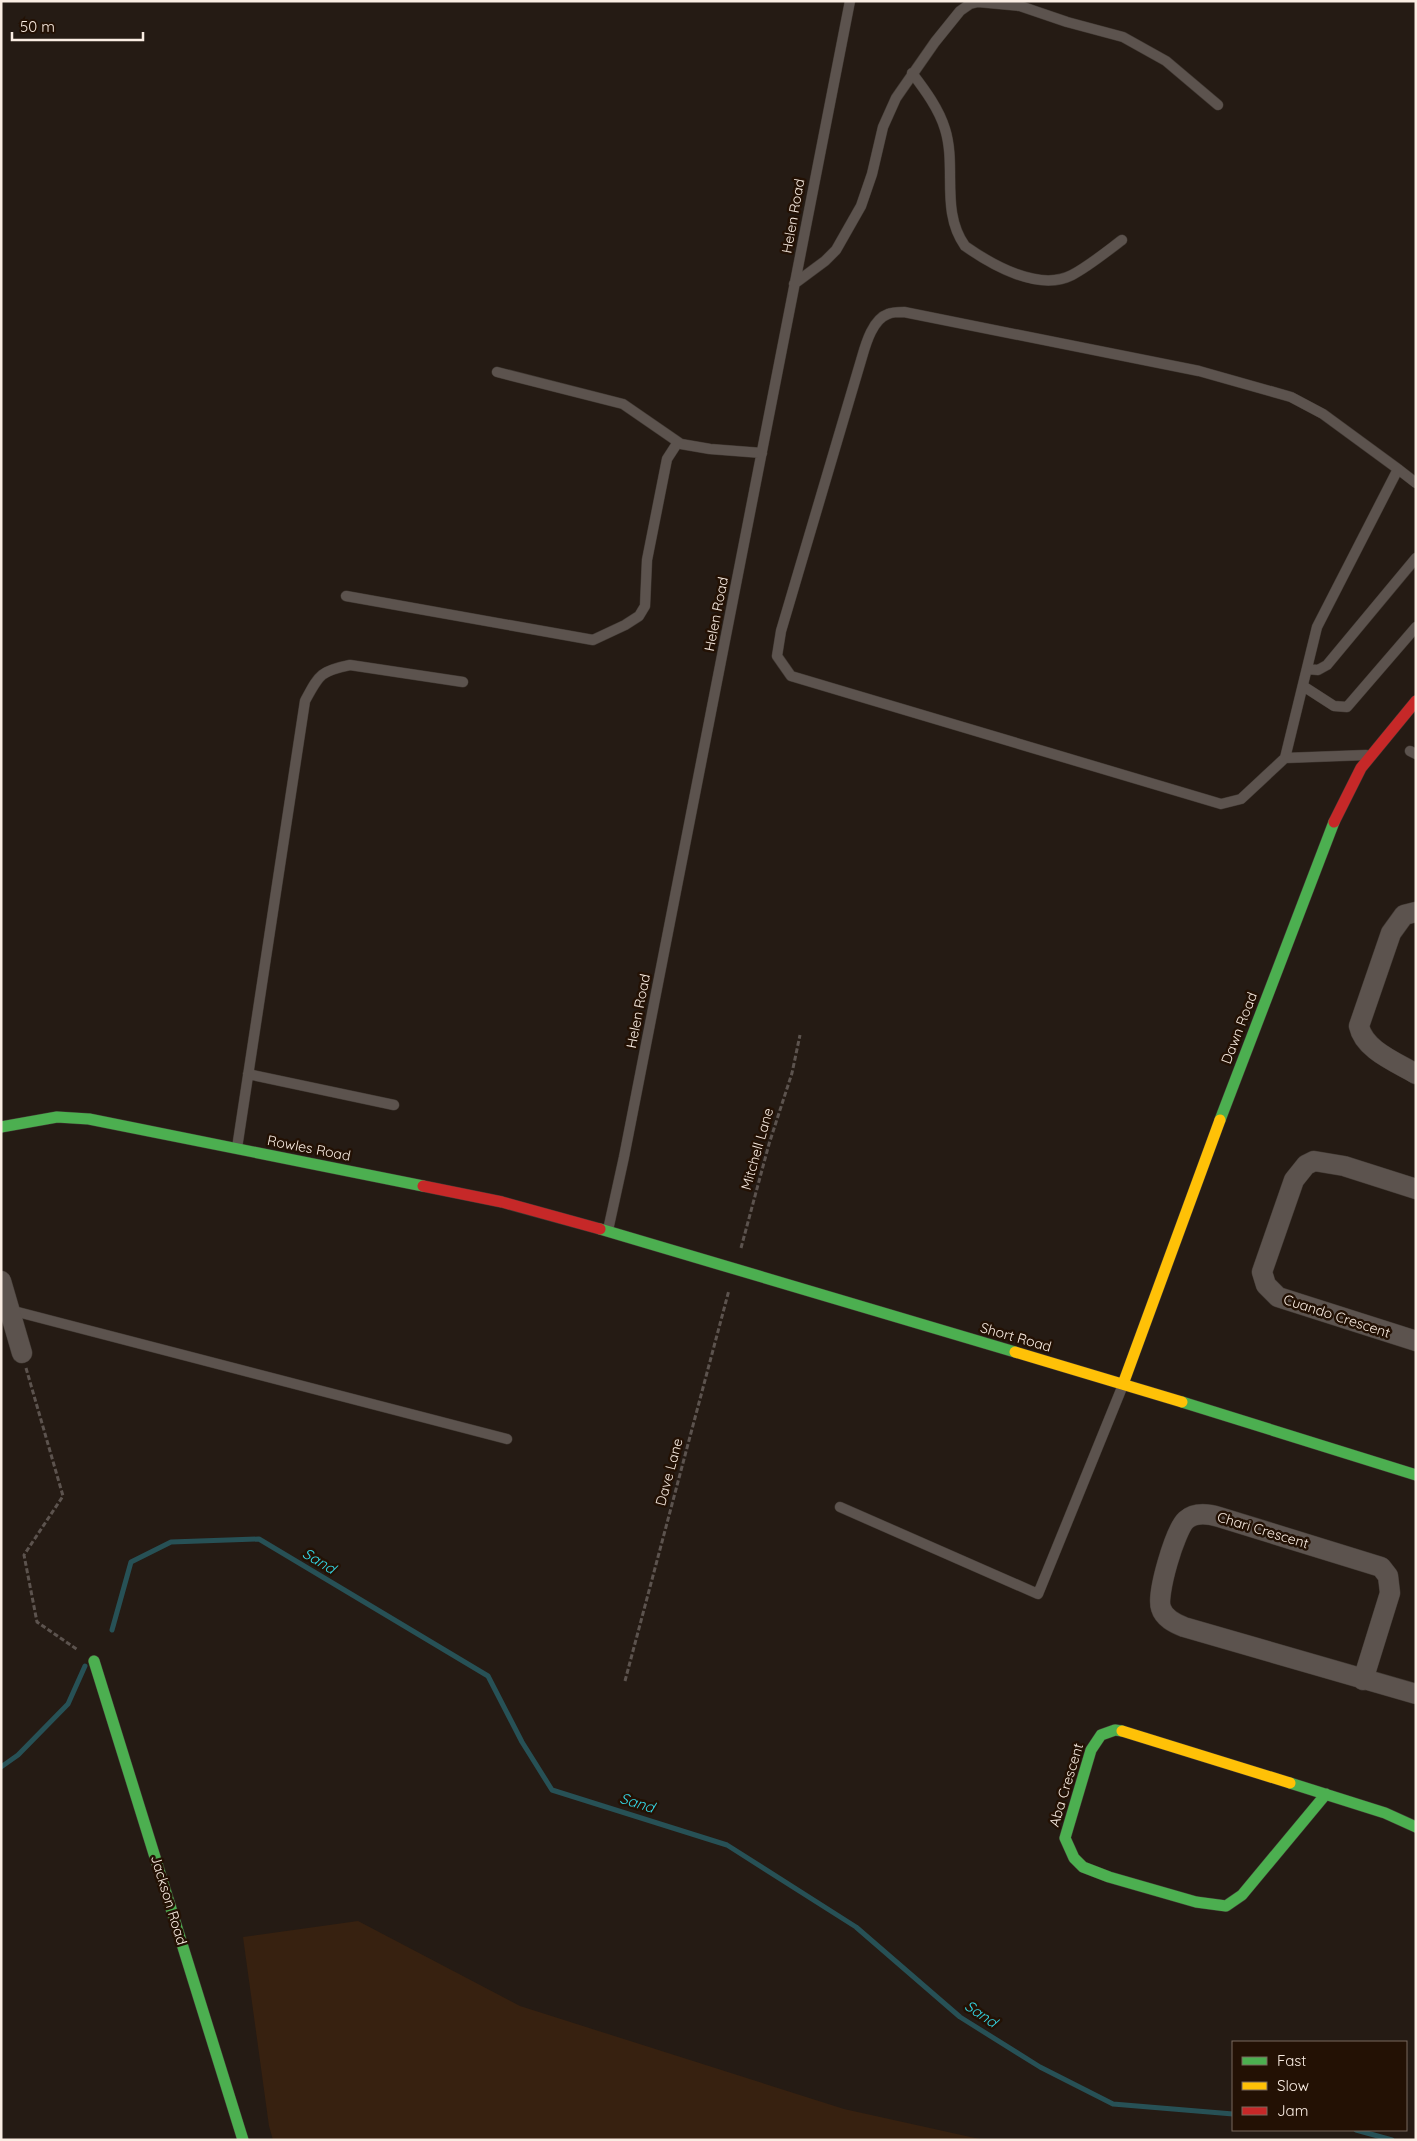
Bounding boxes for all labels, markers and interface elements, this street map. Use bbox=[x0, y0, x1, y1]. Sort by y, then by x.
scale bar bbox=[12, 10, 144, 42]
text: 50 m bbox=[20, 17, 55, 36]
street label: Helen Road bbox=[778, 177, 808, 255]
street label: Helen Road bbox=[700, 575, 732, 653]
street label: Helen Road bbox=[622, 972, 654, 1050]
street label: Dawn Road bbox=[1217, 989, 1261, 1067]
street label: Mitchell Lane bbox=[737, 1106, 777, 1192]
street label: Rowles Road bbox=[266, 1131, 352, 1165]
street label: Cuando Crescent bbox=[1281, 1290, 1393, 1342]
street label: Short Road bbox=[978, 1318, 1054, 1356]
street label: Dave Lane bbox=[651, 1436, 687, 1508]
street label: Chari Crescent bbox=[1215, 1508, 1311, 1552]
water label: Sand bbox=[299, 1543, 341, 1579]
street label: Aba Crescent bbox=[1045, 1741, 1087, 1829]
water label: Sand bbox=[617, 1788, 659, 1817]
street label: Jackson Road bbox=[147, 1853, 191, 1947]
water label: Sand bbox=[961, 1996, 1003, 2032]
legend bbox=[1232, 2041, 1407, 2131]
text: Fast bbox=[1277, 2051, 1306, 2070]
text: Slow bbox=[1277, 2076, 1309, 2095]
text: Jam bbox=[1277, 2101, 1308, 2120]

